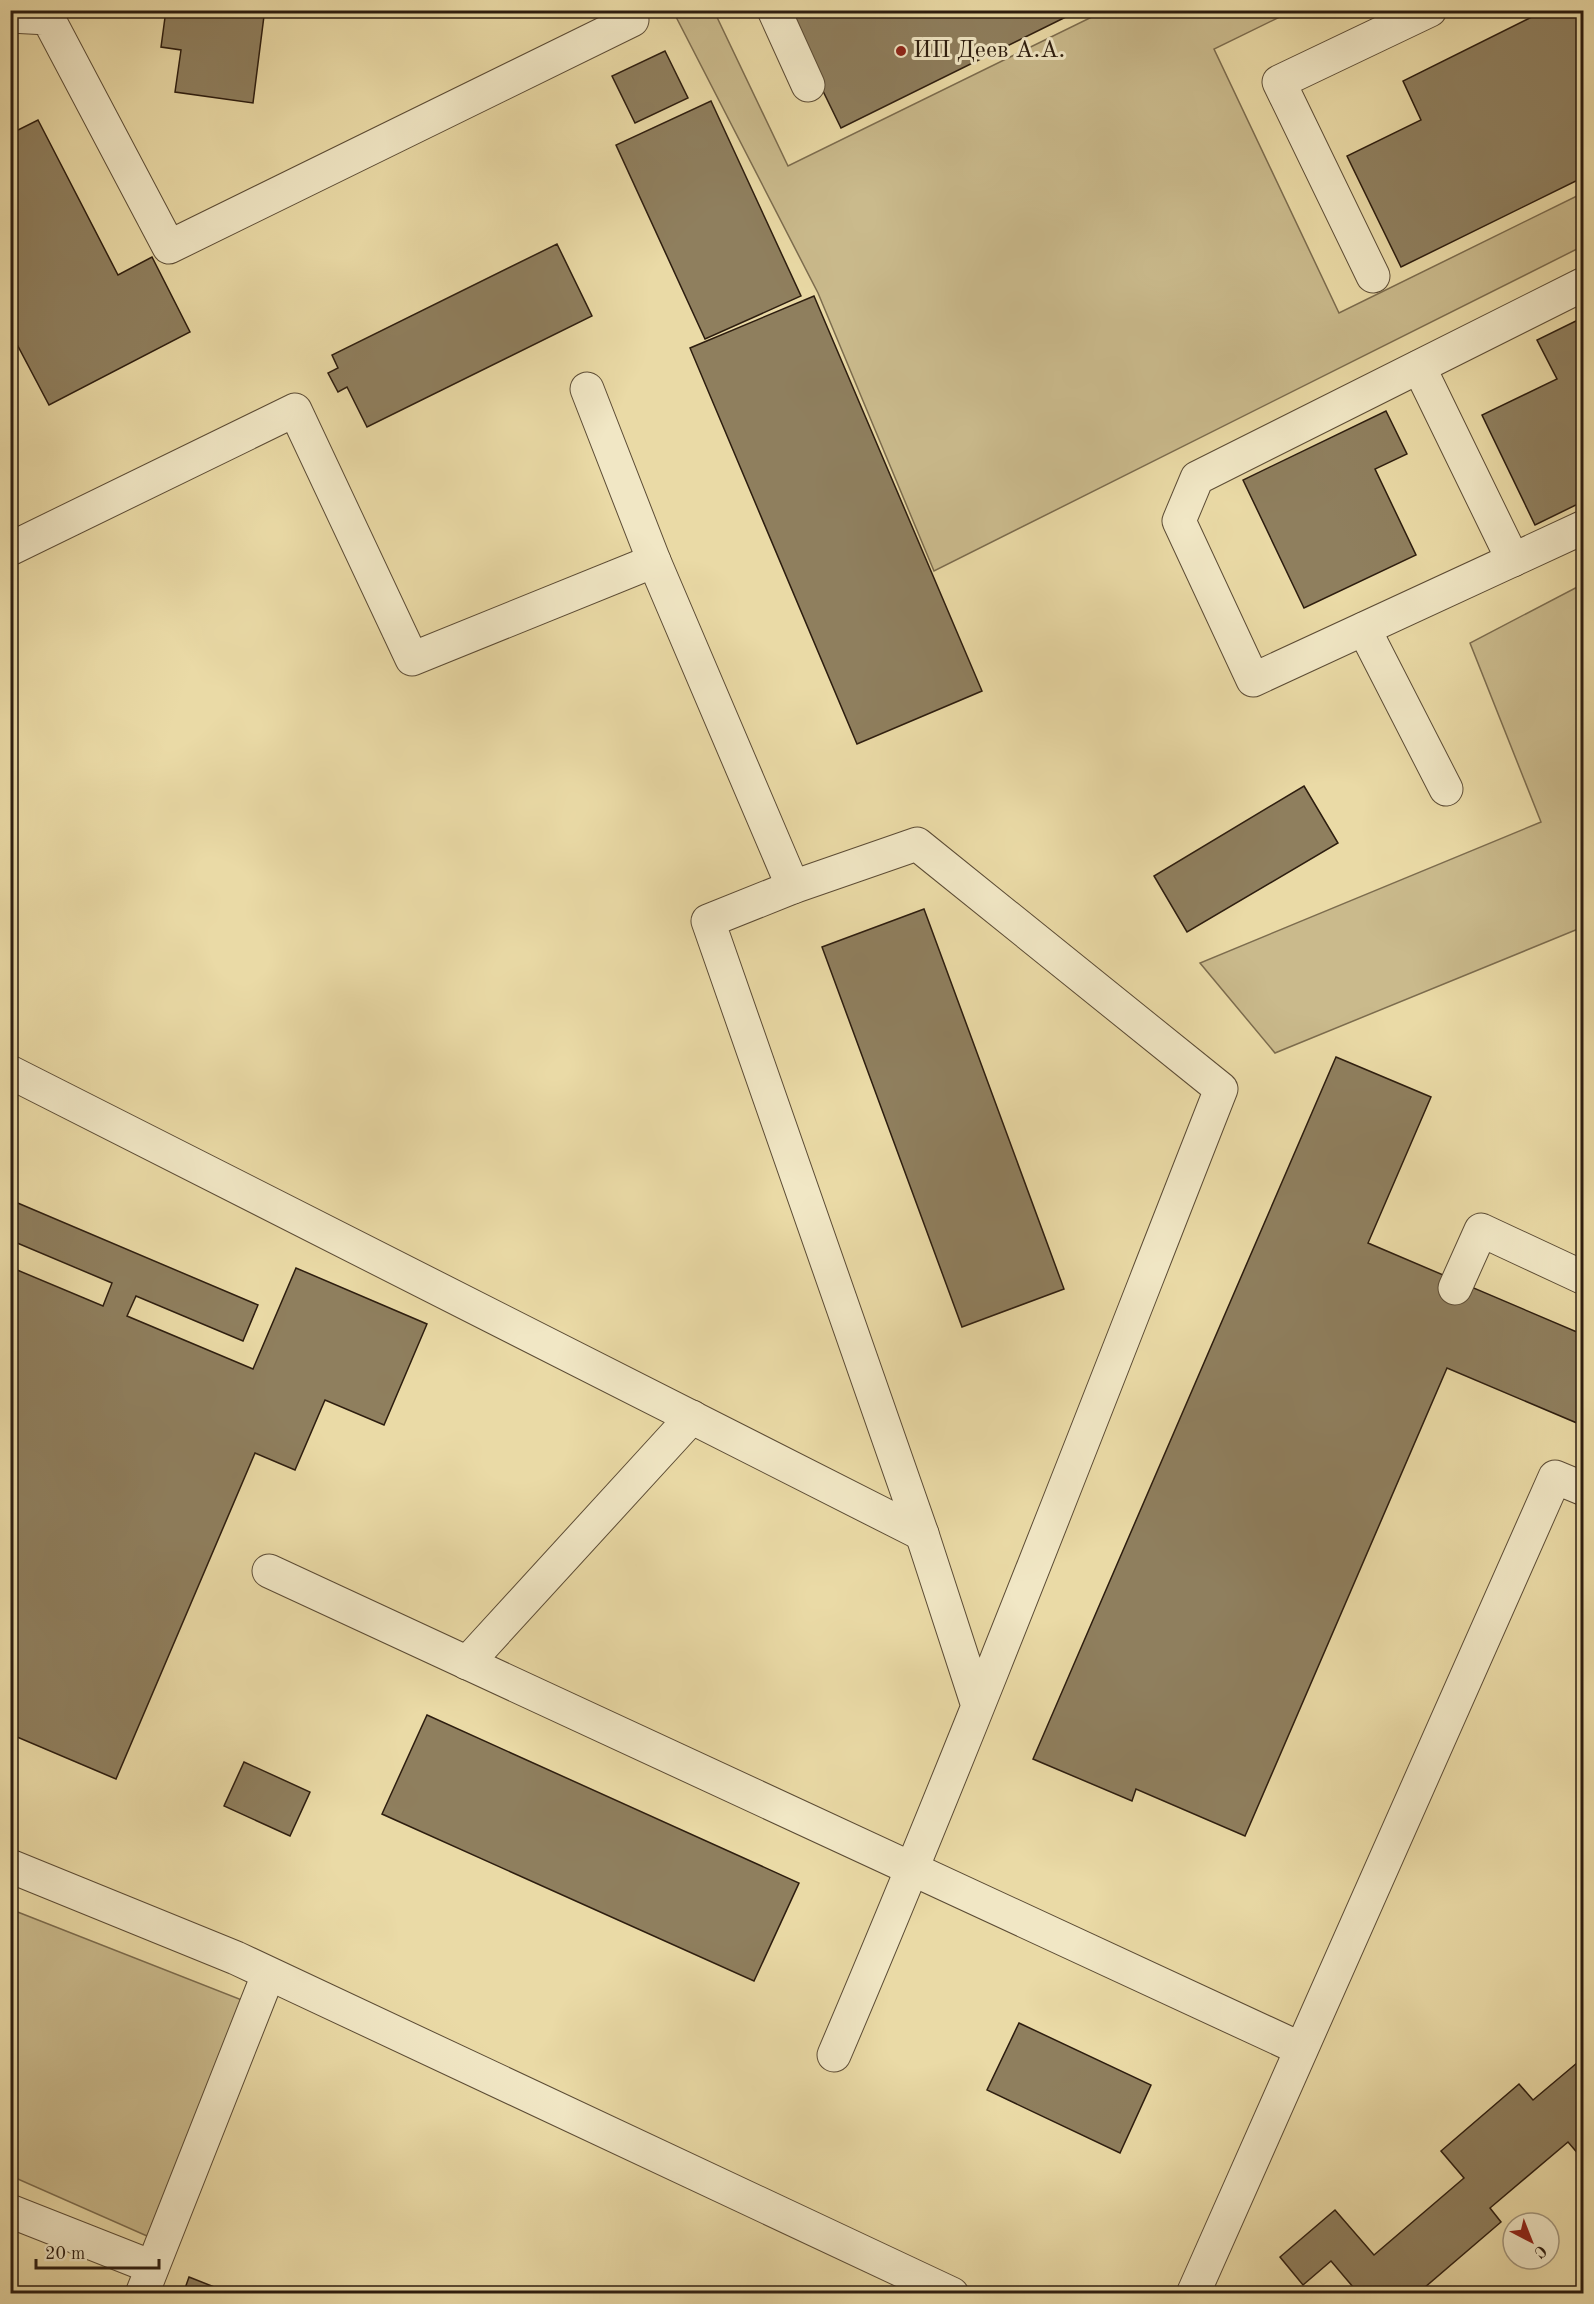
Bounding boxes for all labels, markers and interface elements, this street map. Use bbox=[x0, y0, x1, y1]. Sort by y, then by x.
place label: ИП Деев А.А. bbox=[913, 39, 1065, 63]
marker: ИП Деев А.А. bbox=[894, 44, 908, 58]
north arrow bbox=[1501, 2211, 1561, 2271]
scale bar bbox=[36, 2232, 159, 2270]
text: С bbox=[1530, 2241, 1549, 2260]
text: 20 m bbox=[45, 2245, 85, 2263]

